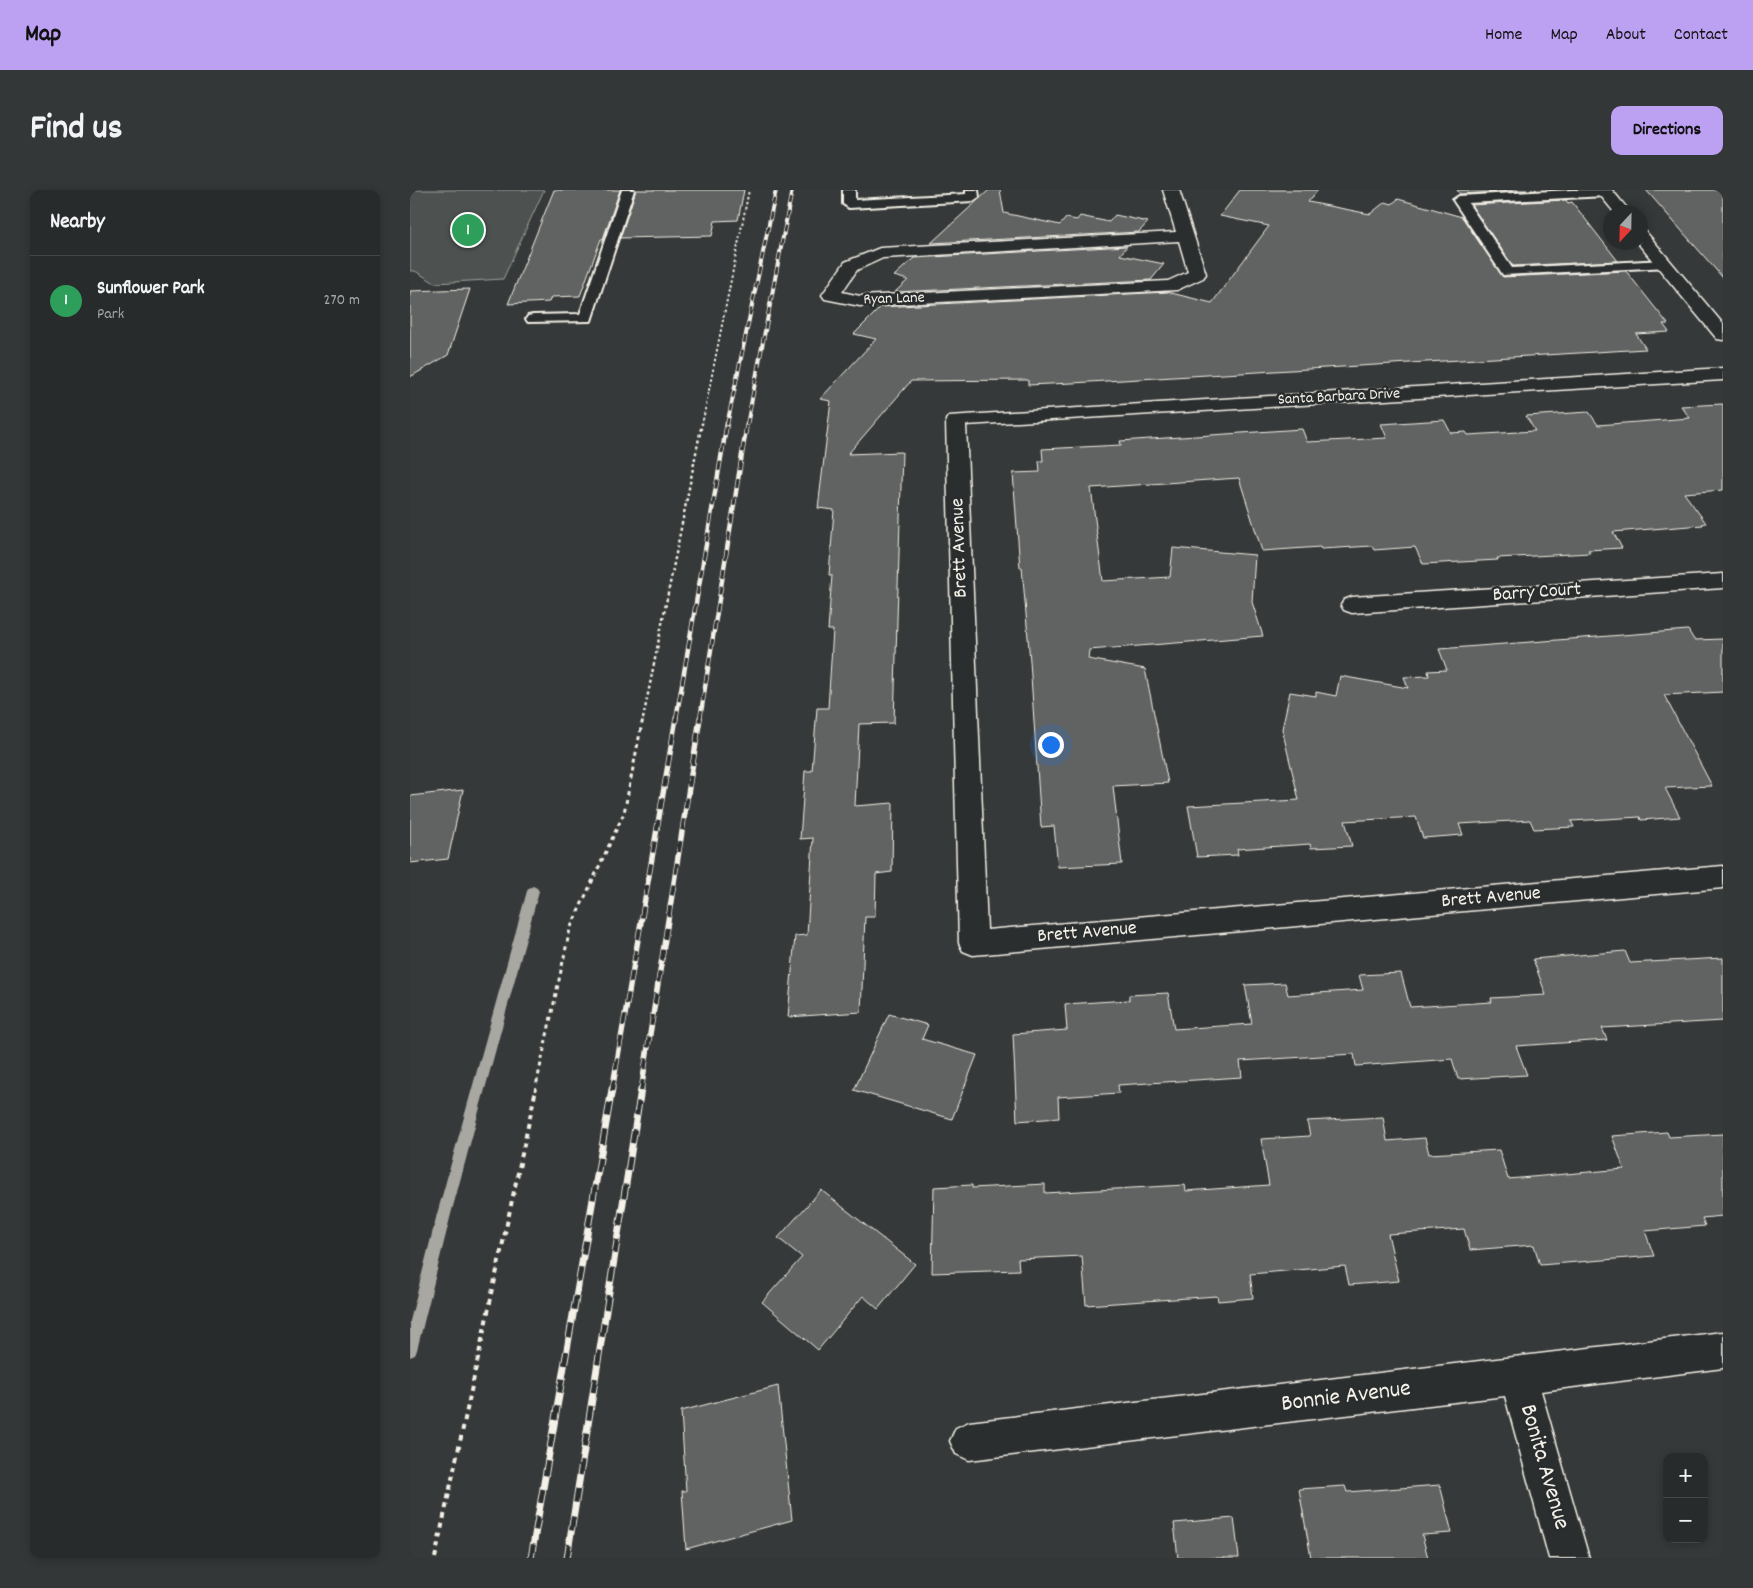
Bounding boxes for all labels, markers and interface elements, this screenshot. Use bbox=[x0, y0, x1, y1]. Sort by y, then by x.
text: Map bbox=[25, 18, 61, 52]
text: Home bbox=[1485, 23, 1522, 48]
text: Map bbox=[1550, 23, 1578, 48]
text: About bbox=[1606, 23, 1646, 48]
text: Contact bbox=[1674, 23, 1728, 48]
text: Find us bbox=[30, 105, 122, 155]
button: Directions bbox=[1611, 106, 1723, 155]
north arrow bbox=[1603, 205, 1648, 250]
text: Nearby bbox=[50, 208, 105, 238]
pin: 1 bbox=[452, 211, 484, 249]
text: Sunflower Park bbox=[97, 276, 205, 303]
street label: Ryan Lane bbox=[863, 286, 925, 312]
text: 1 bbox=[64, 289, 68, 312]
text: 270 m bbox=[324, 289, 360, 312]
text: Park bbox=[97, 303, 124, 326]
street label: Santa Barbara Drive bbox=[1277, 382, 1401, 412]
street label: Brett Avenue bbox=[944, 497, 976, 598]
street label: Barry Court bbox=[1492, 576, 1582, 610]
your location bbox=[1038, 732, 1064, 758]
street label: Brett Avenue bbox=[1440, 880, 1542, 916]
street label: Brett Avenue bbox=[1036, 915, 1138, 951]
street label: Bonnie Avenue bbox=[1279, 1372, 1413, 1422]
street label: Bonita Avenue bbox=[1510, 1400, 1578, 1534]
map controls bbox=[1663, 1453, 1708, 1543]
button: + bbox=[1663, 1453, 1708, 1498]
button: − bbox=[1663, 1498, 1708, 1543]

